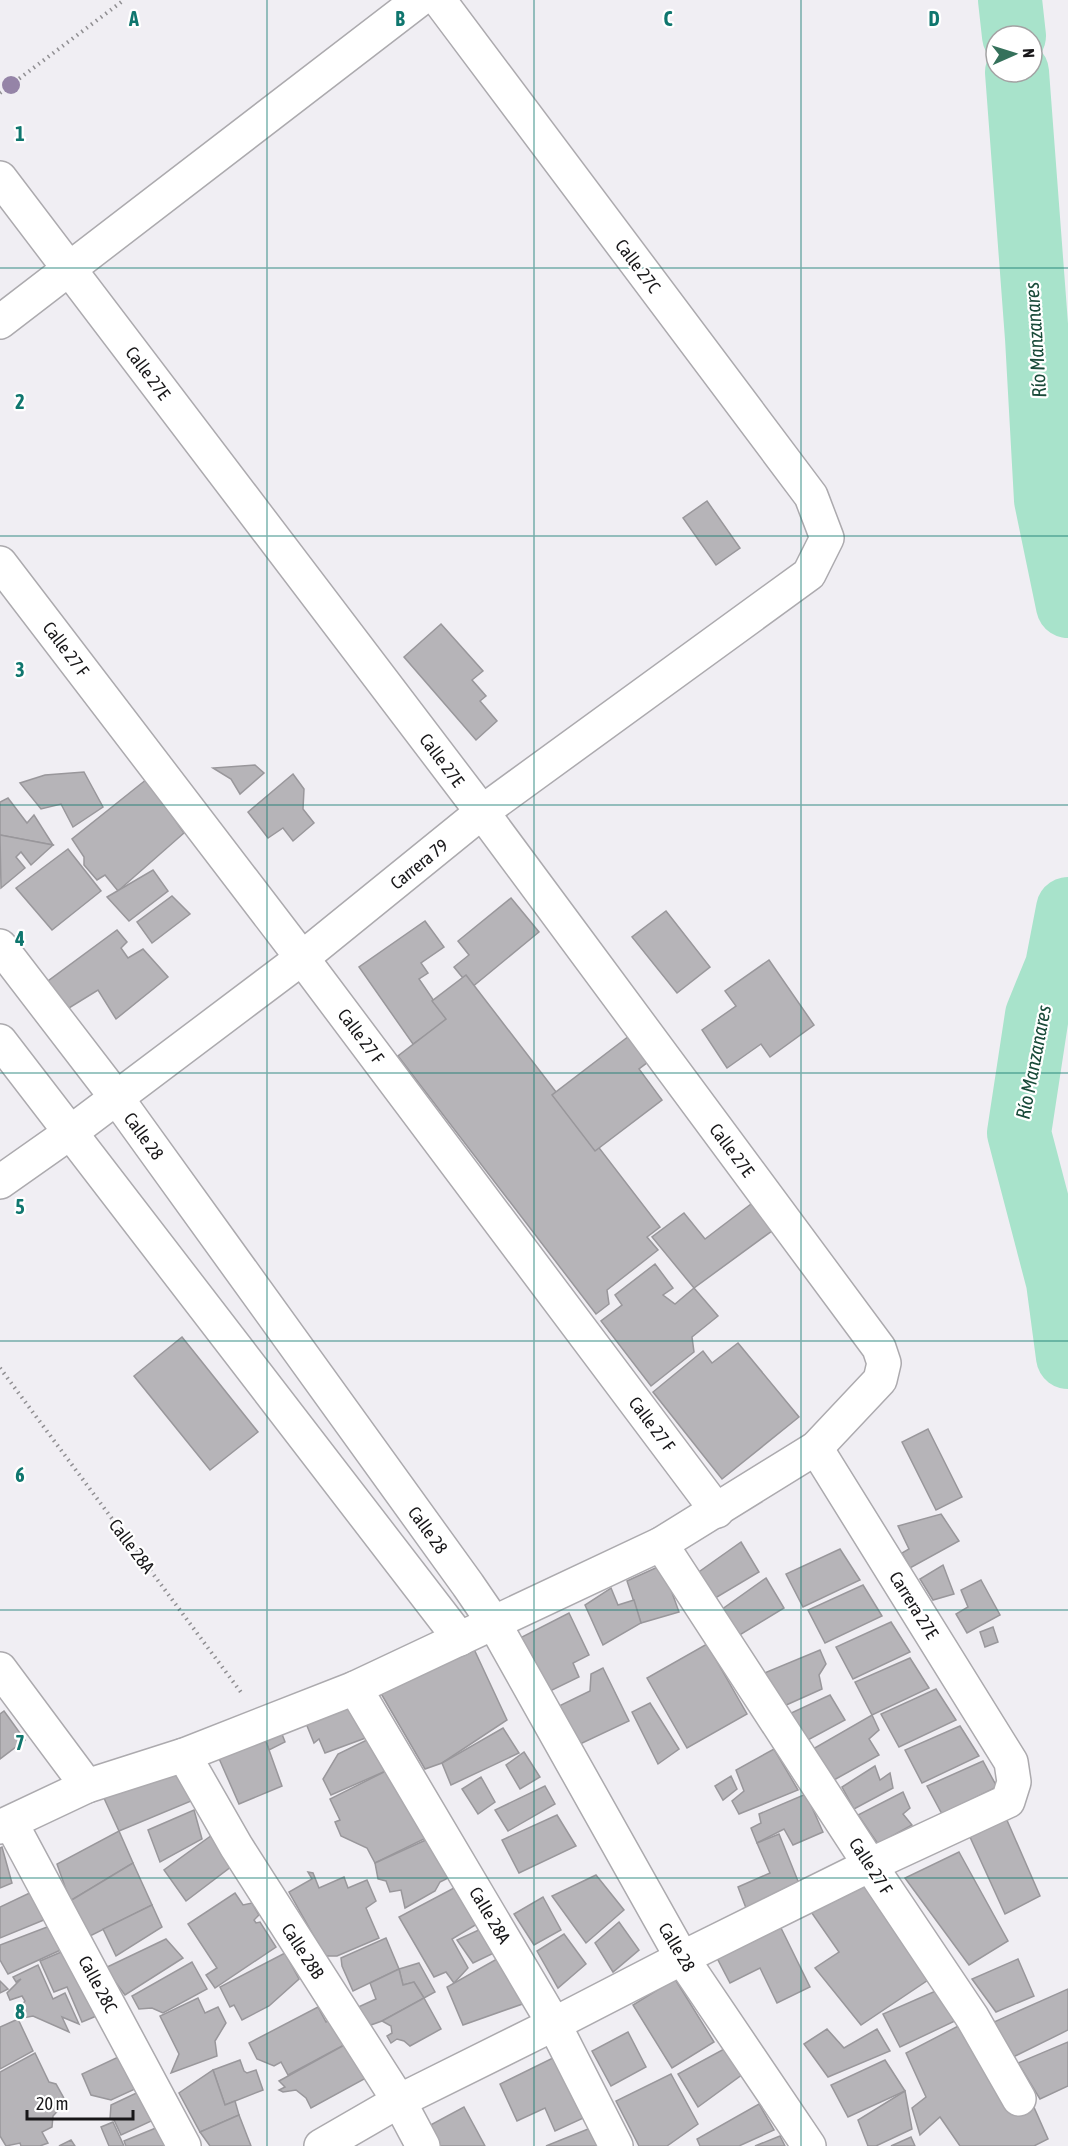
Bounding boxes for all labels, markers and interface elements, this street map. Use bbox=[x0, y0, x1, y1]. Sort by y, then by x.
text: A bbox=[128, 7, 139, 30]
text: B bbox=[395, 7, 405, 30]
text: C bbox=[664, 7, 673, 30]
text: D bbox=[928, 7, 940, 30]
north arrow bbox=[984, 24, 1044, 84]
text: N bbox=[1020, 48, 1038, 58]
text: 1 bbox=[15, 122, 25, 145]
street label: Calle 27C bbox=[611, 235, 665, 297]
water label: Río Manzanares bbox=[1019, 281, 1051, 399]
street label: Calle 27E bbox=[121, 342, 175, 404]
text: 2 bbox=[15, 390, 25, 413]
street label: Calle 27 F bbox=[39, 617, 94, 681]
text: 3 bbox=[15, 658, 25, 681]
street label: Calle 27E bbox=[415, 729, 469, 791]
street label: Carrera 79 bbox=[386, 834, 452, 894]
text: 4 bbox=[14, 927, 25, 950]
water label: Río Manzanares bbox=[1011, 1003, 1055, 1121]
street label: Calle 27 F bbox=[334, 1004, 389, 1068]
street label: Calle 28 bbox=[120, 1108, 168, 1164]
street label: Calle 27E bbox=[705, 1119, 759, 1181]
text: 5 bbox=[15, 1195, 25, 1218]
street label: Calle 27 F bbox=[625, 1392, 680, 1456]
text: 6 bbox=[15, 1463, 25, 1486]
street label: Calle 28 bbox=[404, 1502, 452, 1558]
street label: Calle 28A bbox=[105, 1515, 159, 1577]
street label: Carrera 27E bbox=[885, 1567, 943, 1643]
text: 7 bbox=[15, 1731, 25, 1754]
street label: Calle 27 F bbox=[845, 1834, 897, 1899]
street label: Calle 28A bbox=[465, 1883, 515, 1947]
street label: Calle 28B bbox=[277, 1919, 329, 1983]
street label: Calle 28 bbox=[654, 1919, 700, 1975]
street label: Calle 28C bbox=[74, 1952, 122, 2016]
text: 8 bbox=[15, 2000, 25, 2023]
scale bar bbox=[27, 2083, 134, 2121]
text: 20 m bbox=[36, 2093, 68, 2114]

